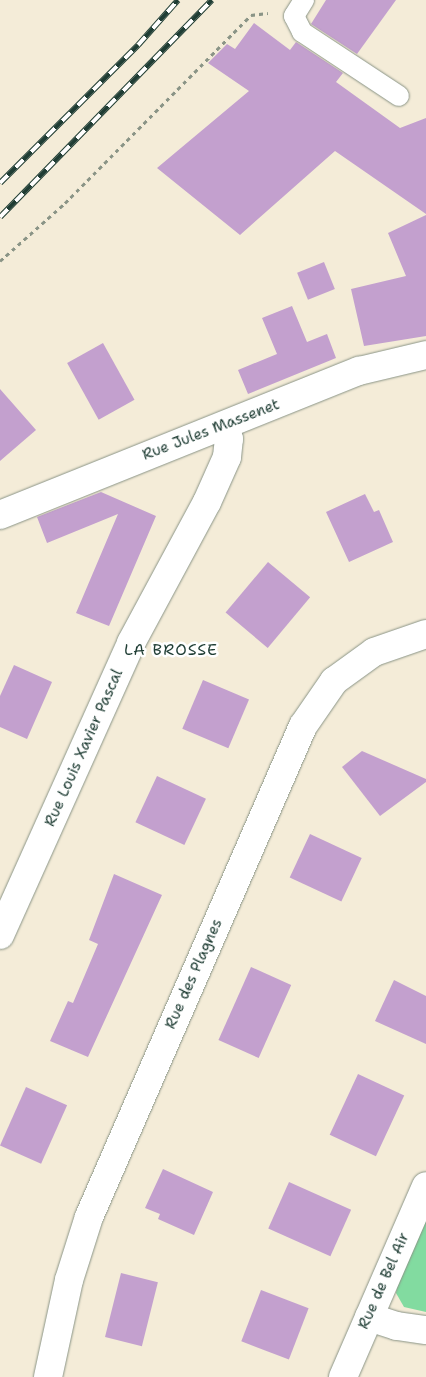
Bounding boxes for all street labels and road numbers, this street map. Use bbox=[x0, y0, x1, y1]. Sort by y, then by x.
street label: Rue Jules Massenet bbox=[140, 396, 282, 464]
street label: Rue Louis Xavier Pascal bbox=[41, 667, 127, 829]
street label: Rue des Plagnes bbox=[162, 916, 226, 1032]
street label: Rue de Bel Air bbox=[355, 1230, 413, 1332]

